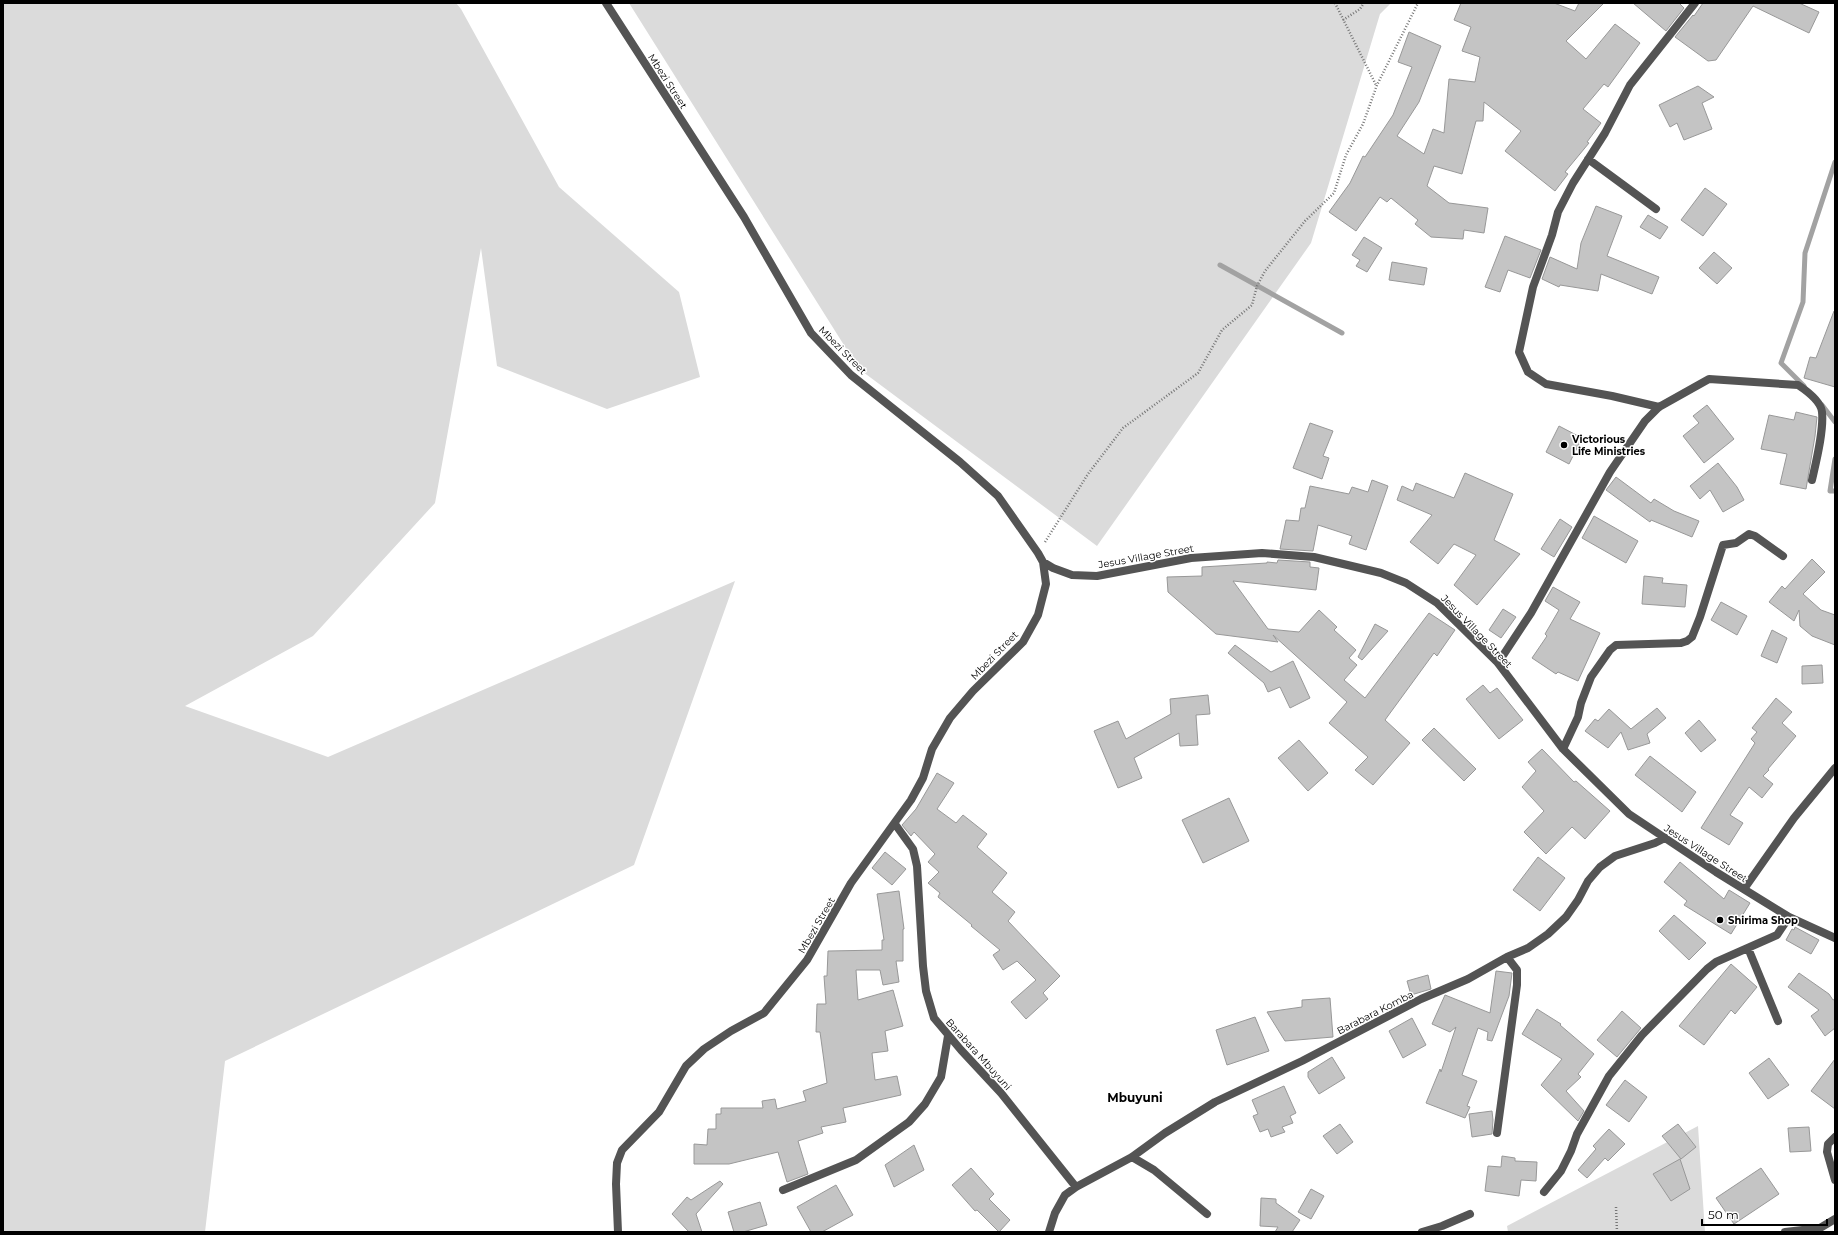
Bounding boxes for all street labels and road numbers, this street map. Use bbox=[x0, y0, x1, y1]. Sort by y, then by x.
street label: Mbezi Street bbox=[645, 51, 690, 111]
street label: Mbezi Street bbox=[816, 323, 870, 377]
street label: Jesus Village Street bbox=[1096, 542, 1195, 571]
street label: Jesus Village Street bbox=[1438, 591, 1515, 671]
street label: Mbezi Street bbox=[968, 628, 1021, 683]
street label: Jesus Village Street bbox=[1661, 821, 1750, 885]
street label: Mbezi Street bbox=[795, 895, 838, 956]
street label: Barabara Komba bbox=[1335, 988, 1416, 1037]
street label: Barabara Mbuyuni bbox=[943, 1016, 1014, 1093]

